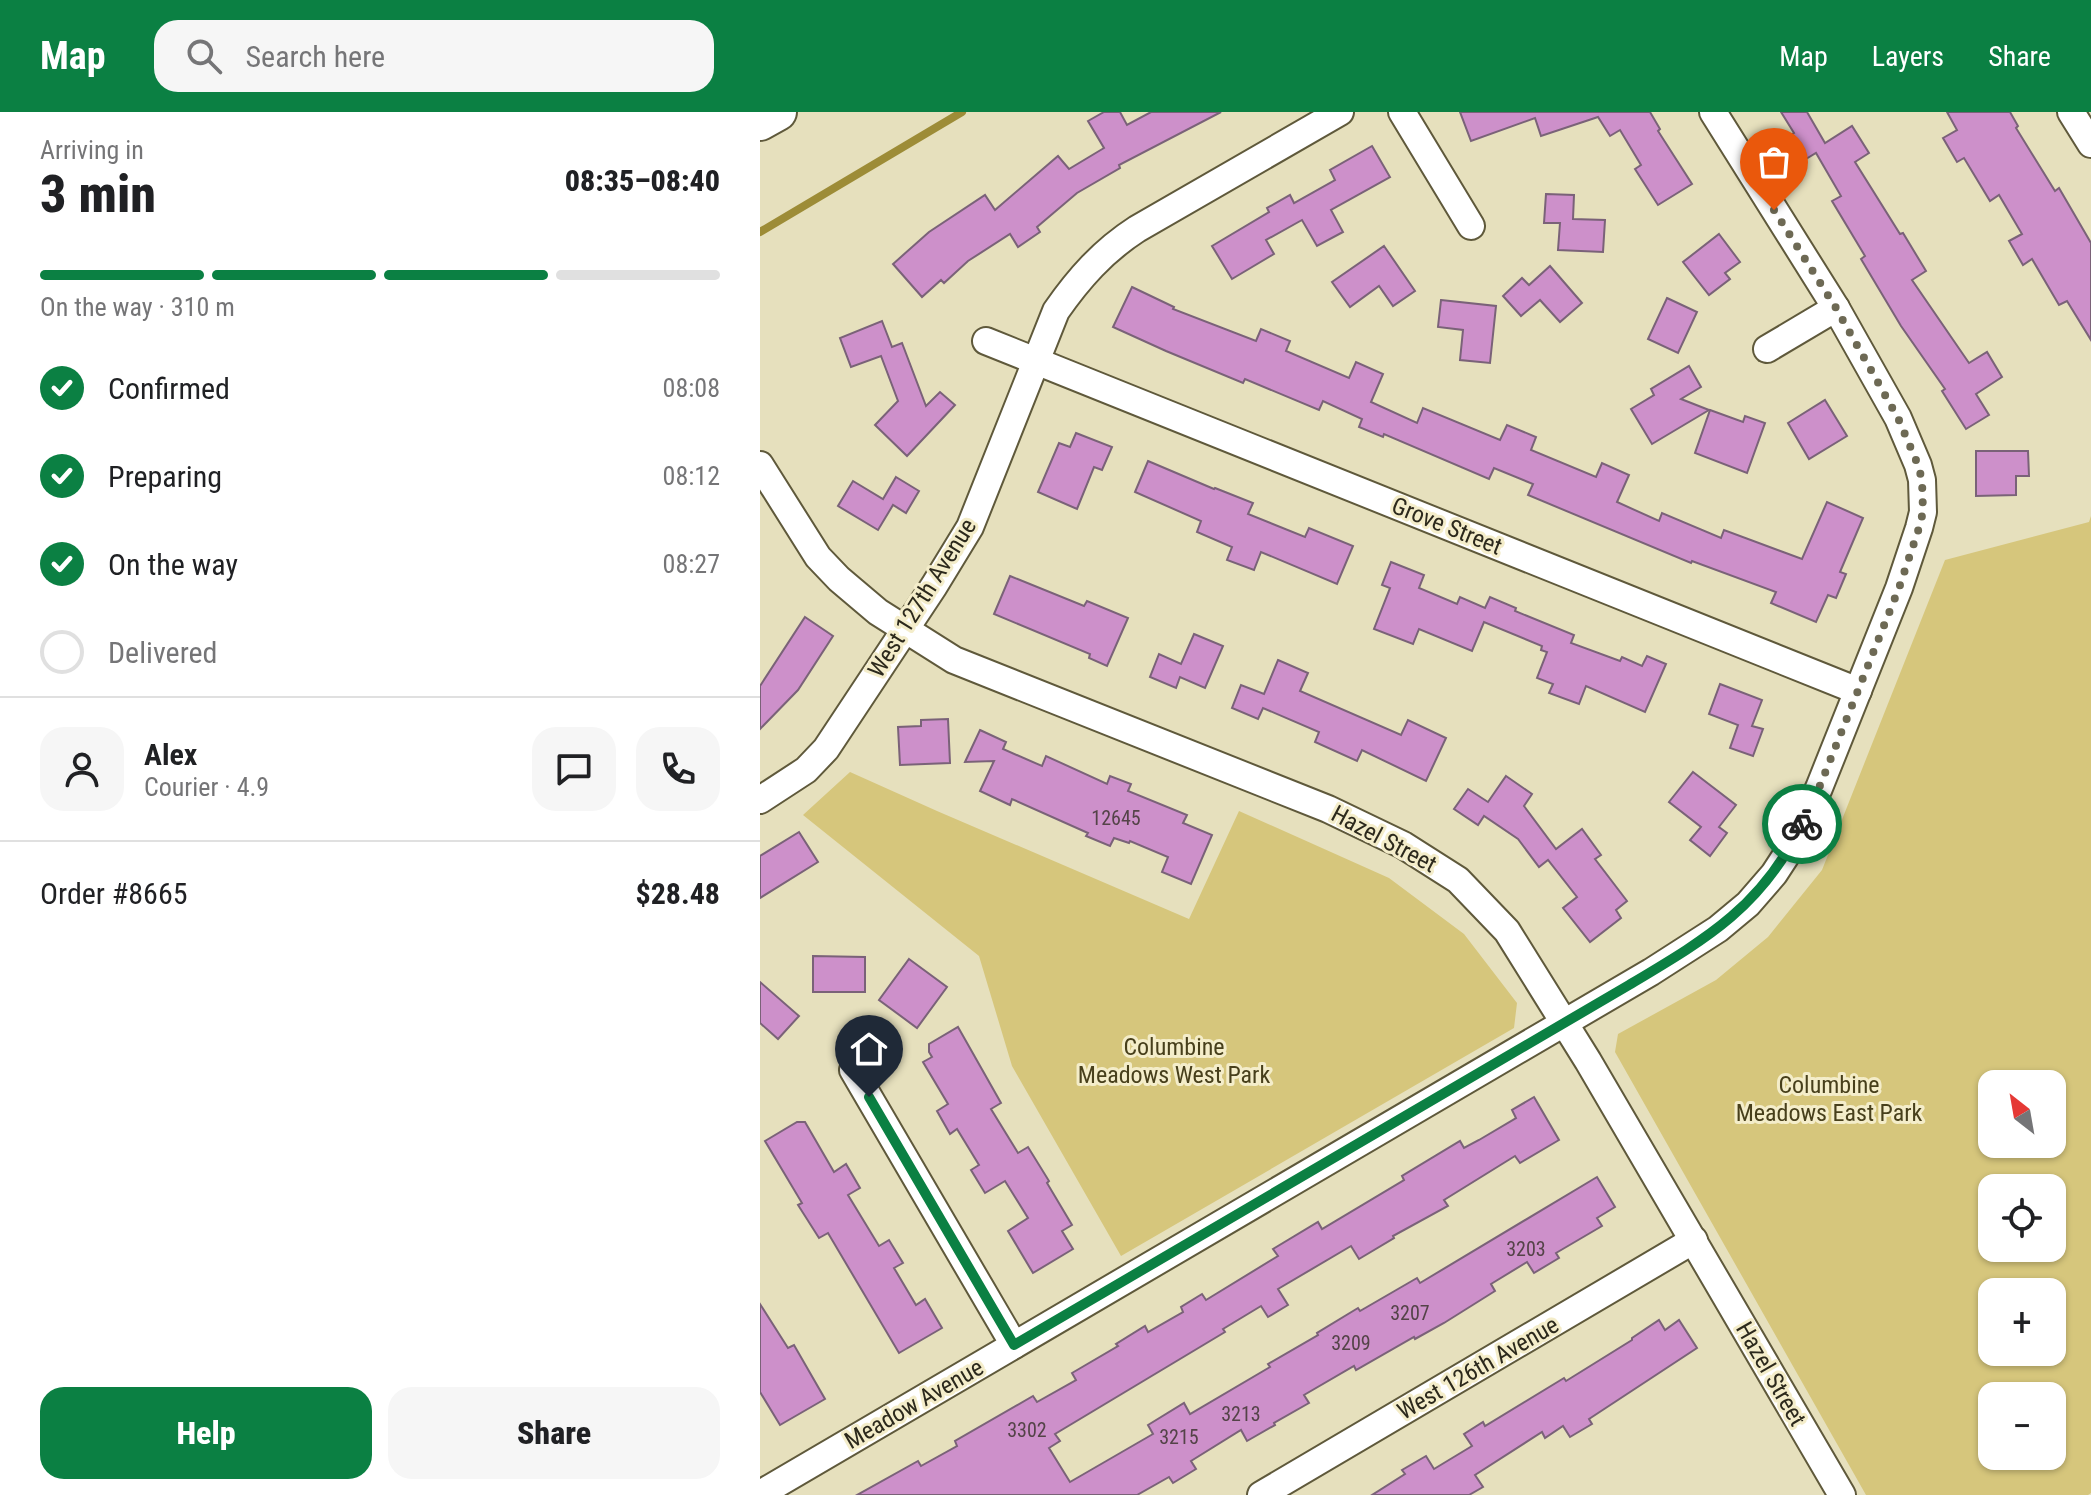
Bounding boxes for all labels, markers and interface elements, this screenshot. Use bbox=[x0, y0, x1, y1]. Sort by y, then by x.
search box bbox=[154, 20, 714, 92]
text: Map bbox=[40, 34, 106, 78]
icon: search bbox=[182, 34, 226, 78]
text: Search here bbox=[246, 39, 385, 74]
text: Map bbox=[1779, 40, 1828, 73]
text: Layers bbox=[1872, 40, 1944, 73]
text: Share bbox=[1988, 40, 2051, 73]
pin bbox=[1740, 128, 1808, 210]
text: Arriving in bbox=[40, 135, 144, 165]
icon: bag bbox=[1752, 140, 1796, 184]
text: 08:35–08:40 bbox=[565, 163, 720, 198]
text: 3 min bbox=[40, 164, 156, 225]
text: On the way · 310 m bbox=[40, 292, 235, 322]
icon: check bbox=[40, 366, 84, 410]
text: Confirmed bbox=[108, 371, 230, 406]
text: 08:08 bbox=[663, 373, 720, 403]
icon: check bbox=[40, 454, 84, 498]
text: Preparing bbox=[108, 459, 222, 494]
text: 08:12 bbox=[663, 461, 720, 491]
street label: Grove Street bbox=[1388, 491, 1506, 561]
street label: West 127th Avenue bbox=[862, 514, 982, 682]
icon: check bbox=[40, 542, 84, 586]
text: On the way bbox=[108, 547, 238, 582]
text: 08:27 bbox=[663, 549, 720, 579]
text: Delivered bbox=[108, 635, 217, 670]
button: person bbox=[40, 727, 124, 811]
button: chat bbox=[532, 727, 616, 811]
button: phone bbox=[636, 727, 720, 811]
text: Alex bbox=[144, 737, 197, 772]
text: Courier · 4.9 bbox=[144, 772, 269, 802]
courier bbox=[1762, 784, 1842, 864]
street label: Hazel Street bbox=[1327, 800, 1441, 878]
icon: bike bbox=[1780, 802, 1824, 846]
house number: 12645 bbox=[1091, 806, 1141, 830]
text: Order #8665 bbox=[40, 876, 188, 911]
text: $28.48 bbox=[635, 876, 720, 911]
pin bbox=[835, 1015, 903, 1097]
icon: home bbox=[847, 1027, 891, 1071]
park label: Columbine Meadows West Park bbox=[1078, 1033, 1270, 1089]
north arrow bbox=[1978, 1070, 2066, 1158]
map controls bbox=[1978, 1070, 2066, 1470]
park label: Columbine Meadows East Park bbox=[1736, 1071, 1923, 1127]
button: locate bbox=[1978, 1174, 2066, 1262]
house number: 3203 bbox=[1506, 1237, 1546, 1261]
button: + bbox=[1978, 1278, 2066, 1366]
house number: 3207 bbox=[1390, 1301, 1430, 1325]
street label: West 126th Avenue bbox=[1392, 1310, 1564, 1426]
street label: Hazel Street bbox=[1730, 1317, 1812, 1431]
house number: 3209 bbox=[1331, 1331, 1371, 1355]
street label: Meadow Avenue bbox=[840, 1353, 988, 1455]
button: − bbox=[1978, 1382, 2066, 1470]
button: Help bbox=[40, 1387, 372, 1479]
button: Share bbox=[388, 1387, 720, 1479]
house number: 3213 bbox=[1221, 1402, 1261, 1426]
house number: 3302 bbox=[1007, 1418, 1047, 1442]
house number: 3215 bbox=[1159, 1425, 1199, 1449]

